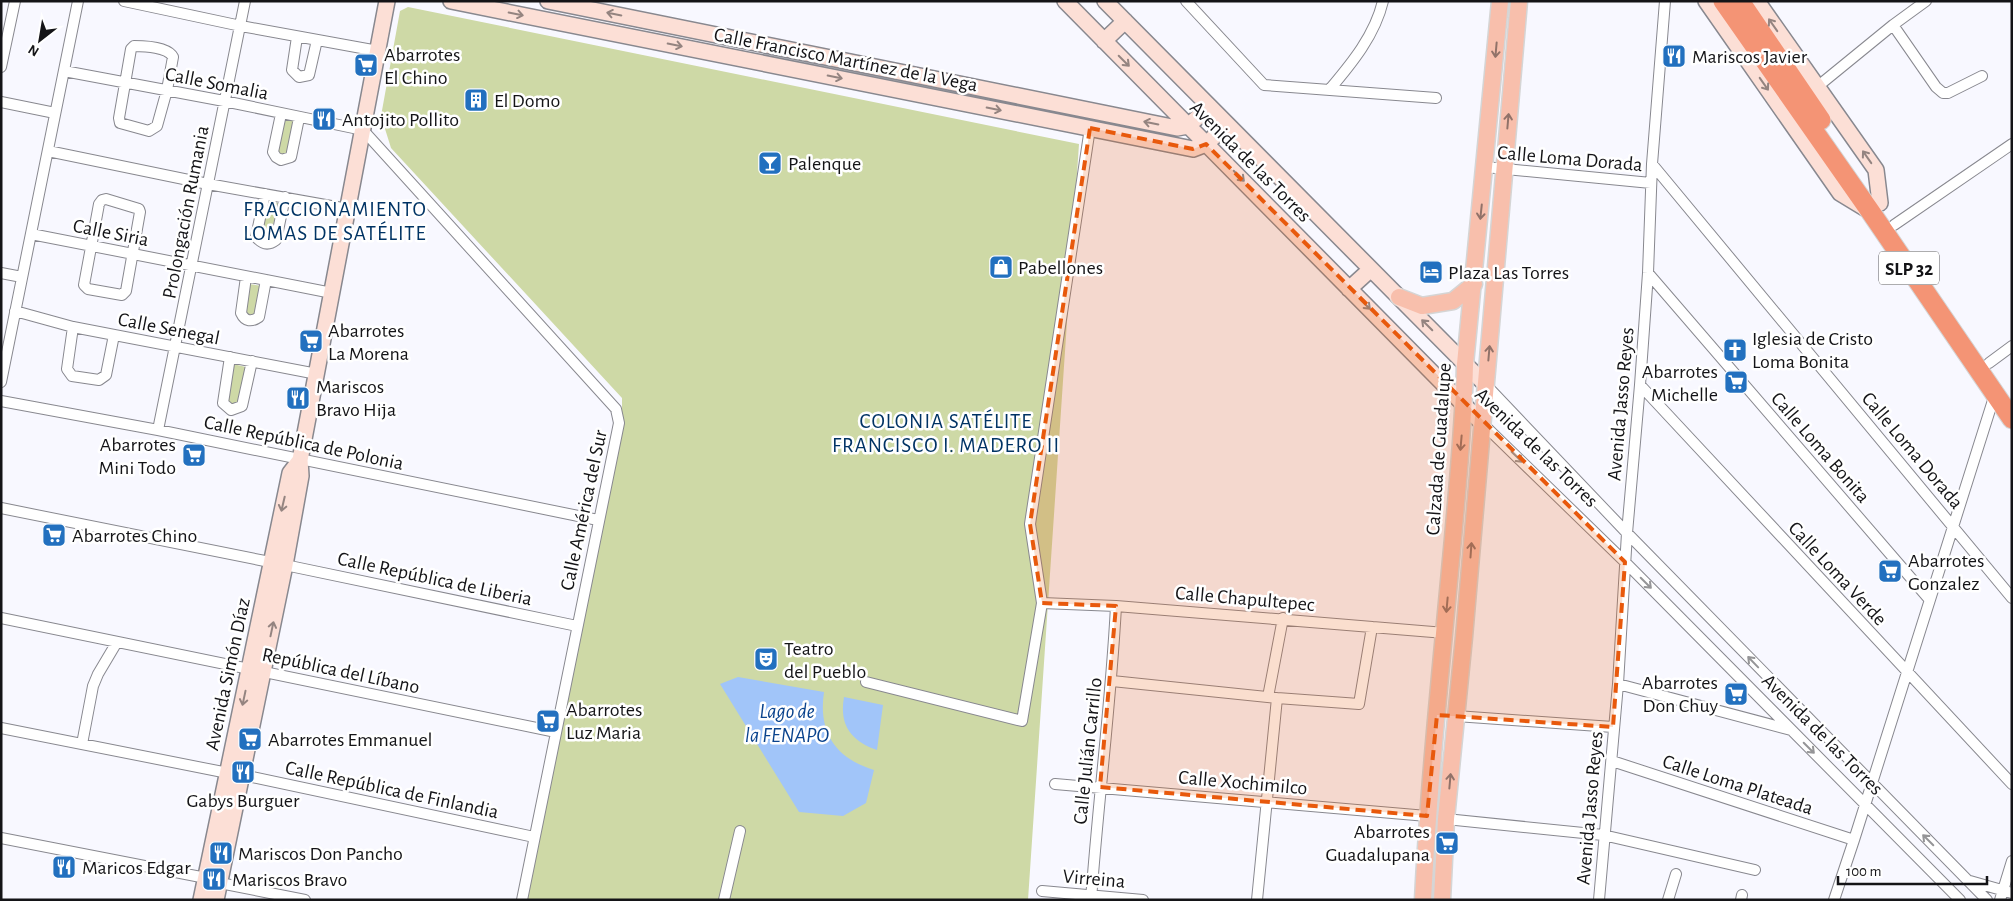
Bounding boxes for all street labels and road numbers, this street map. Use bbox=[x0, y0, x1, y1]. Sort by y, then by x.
street label: Calle Francisco Martínez de la Vega bbox=[712, 25, 979, 95]
street label: Calle Somalia bbox=[163, 64, 270, 104]
street label: Avenida de las Torres bbox=[1186, 97, 1315, 226]
street label: Prolongación Rumania bbox=[159, 124, 213, 300]
street label: Calle Loma Dorada bbox=[1496, 143, 1643, 175]
street label: Calle Siria bbox=[71, 216, 150, 250]
road number: SLP 32 bbox=[1879, 252, 1939, 284]
street label: Calle Senegal bbox=[116, 309, 221, 349]
street label: Avenida Jasso Reyes bbox=[1604, 326, 1638, 482]
street label: Calzada de Guadalupe bbox=[1423, 362, 1455, 536]
street label: Avenida de las Torres bbox=[1471, 384, 1602, 511]
street label: Calle Loma Dorada bbox=[1858, 388, 1967, 513]
street label: Calle Loma Bonita bbox=[1767, 389, 1873, 507]
street label: Calle República de Polonia bbox=[202, 412, 405, 474]
street label: Calle América del Sur bbox=[557, 428, 611, 592]
street label: Calle Loma Verde bbox=[1784, 518, 1890, 629]
street label: Calle República de Liberia bbox=[336, 549, 534, 609]
street label: Calle Chapultepec bbox=[1174, 583, 1316, 615]
street label: Avenida Simón Díaz bbox=[202, 596, 254, 752]
street label: República del Líbano bbox=[260, 645, 421, 697]
street label: Avenida de las Torres bbox=[1758, 670, 1887, 799]
street label: Calle Julián Carrillo bbox=[1070, 677, 1106, 826]
street label: Avenida Jasso Reyes bbox=[1573, 730, 1607, 886]
street label: Calle Loma Plateada bbox=[1660, 751, 1815, 819]
street label: Calle República de Finlandia bbox=[283, 758, 500, 822]
street label: Calle Xochimilco bbox=[1178, 767, 1308, 799]
street label: Virreina bbox=[1062, 866, 1126, 892]

